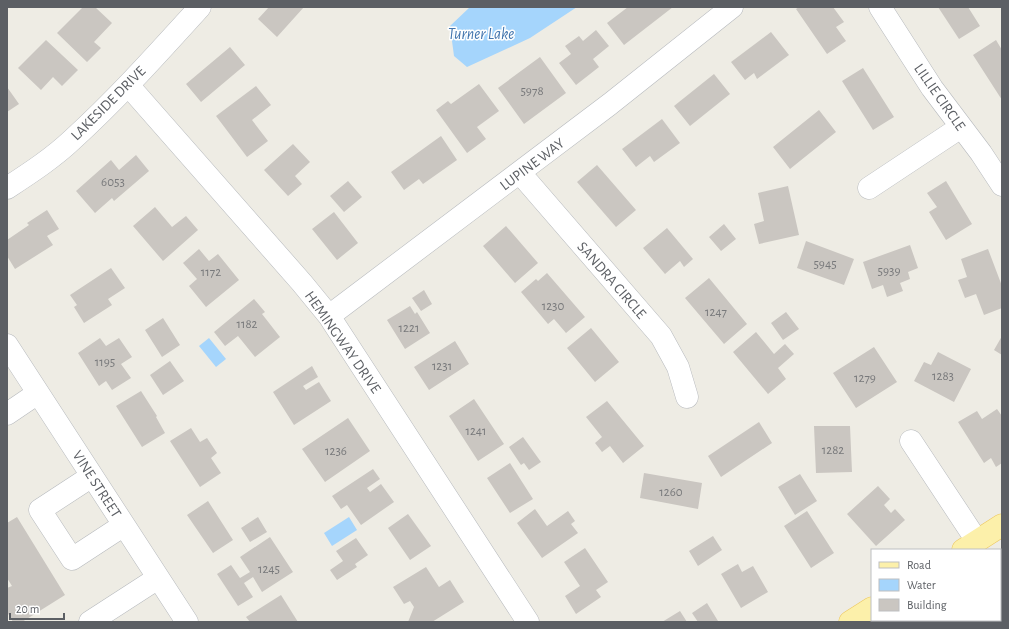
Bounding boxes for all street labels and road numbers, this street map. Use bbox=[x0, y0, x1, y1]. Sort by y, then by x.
street label: LILLIE CIRCLE bbox=[911, 61, 968, 133]
street label: LAKESIDE DRIVE bbox=[68, 63, 148, 143]
street label: LUPINE WAY bbox=[497, 135, 567, 193]
street label: SANDRA CIRCLE bbox=[574, 239, 649, 322]
street label: HEMINGWAY DRIVE bbox=[302, 288, 383, 396]
street label: VINE STREET bbox=[69, 448, 124, 521]

